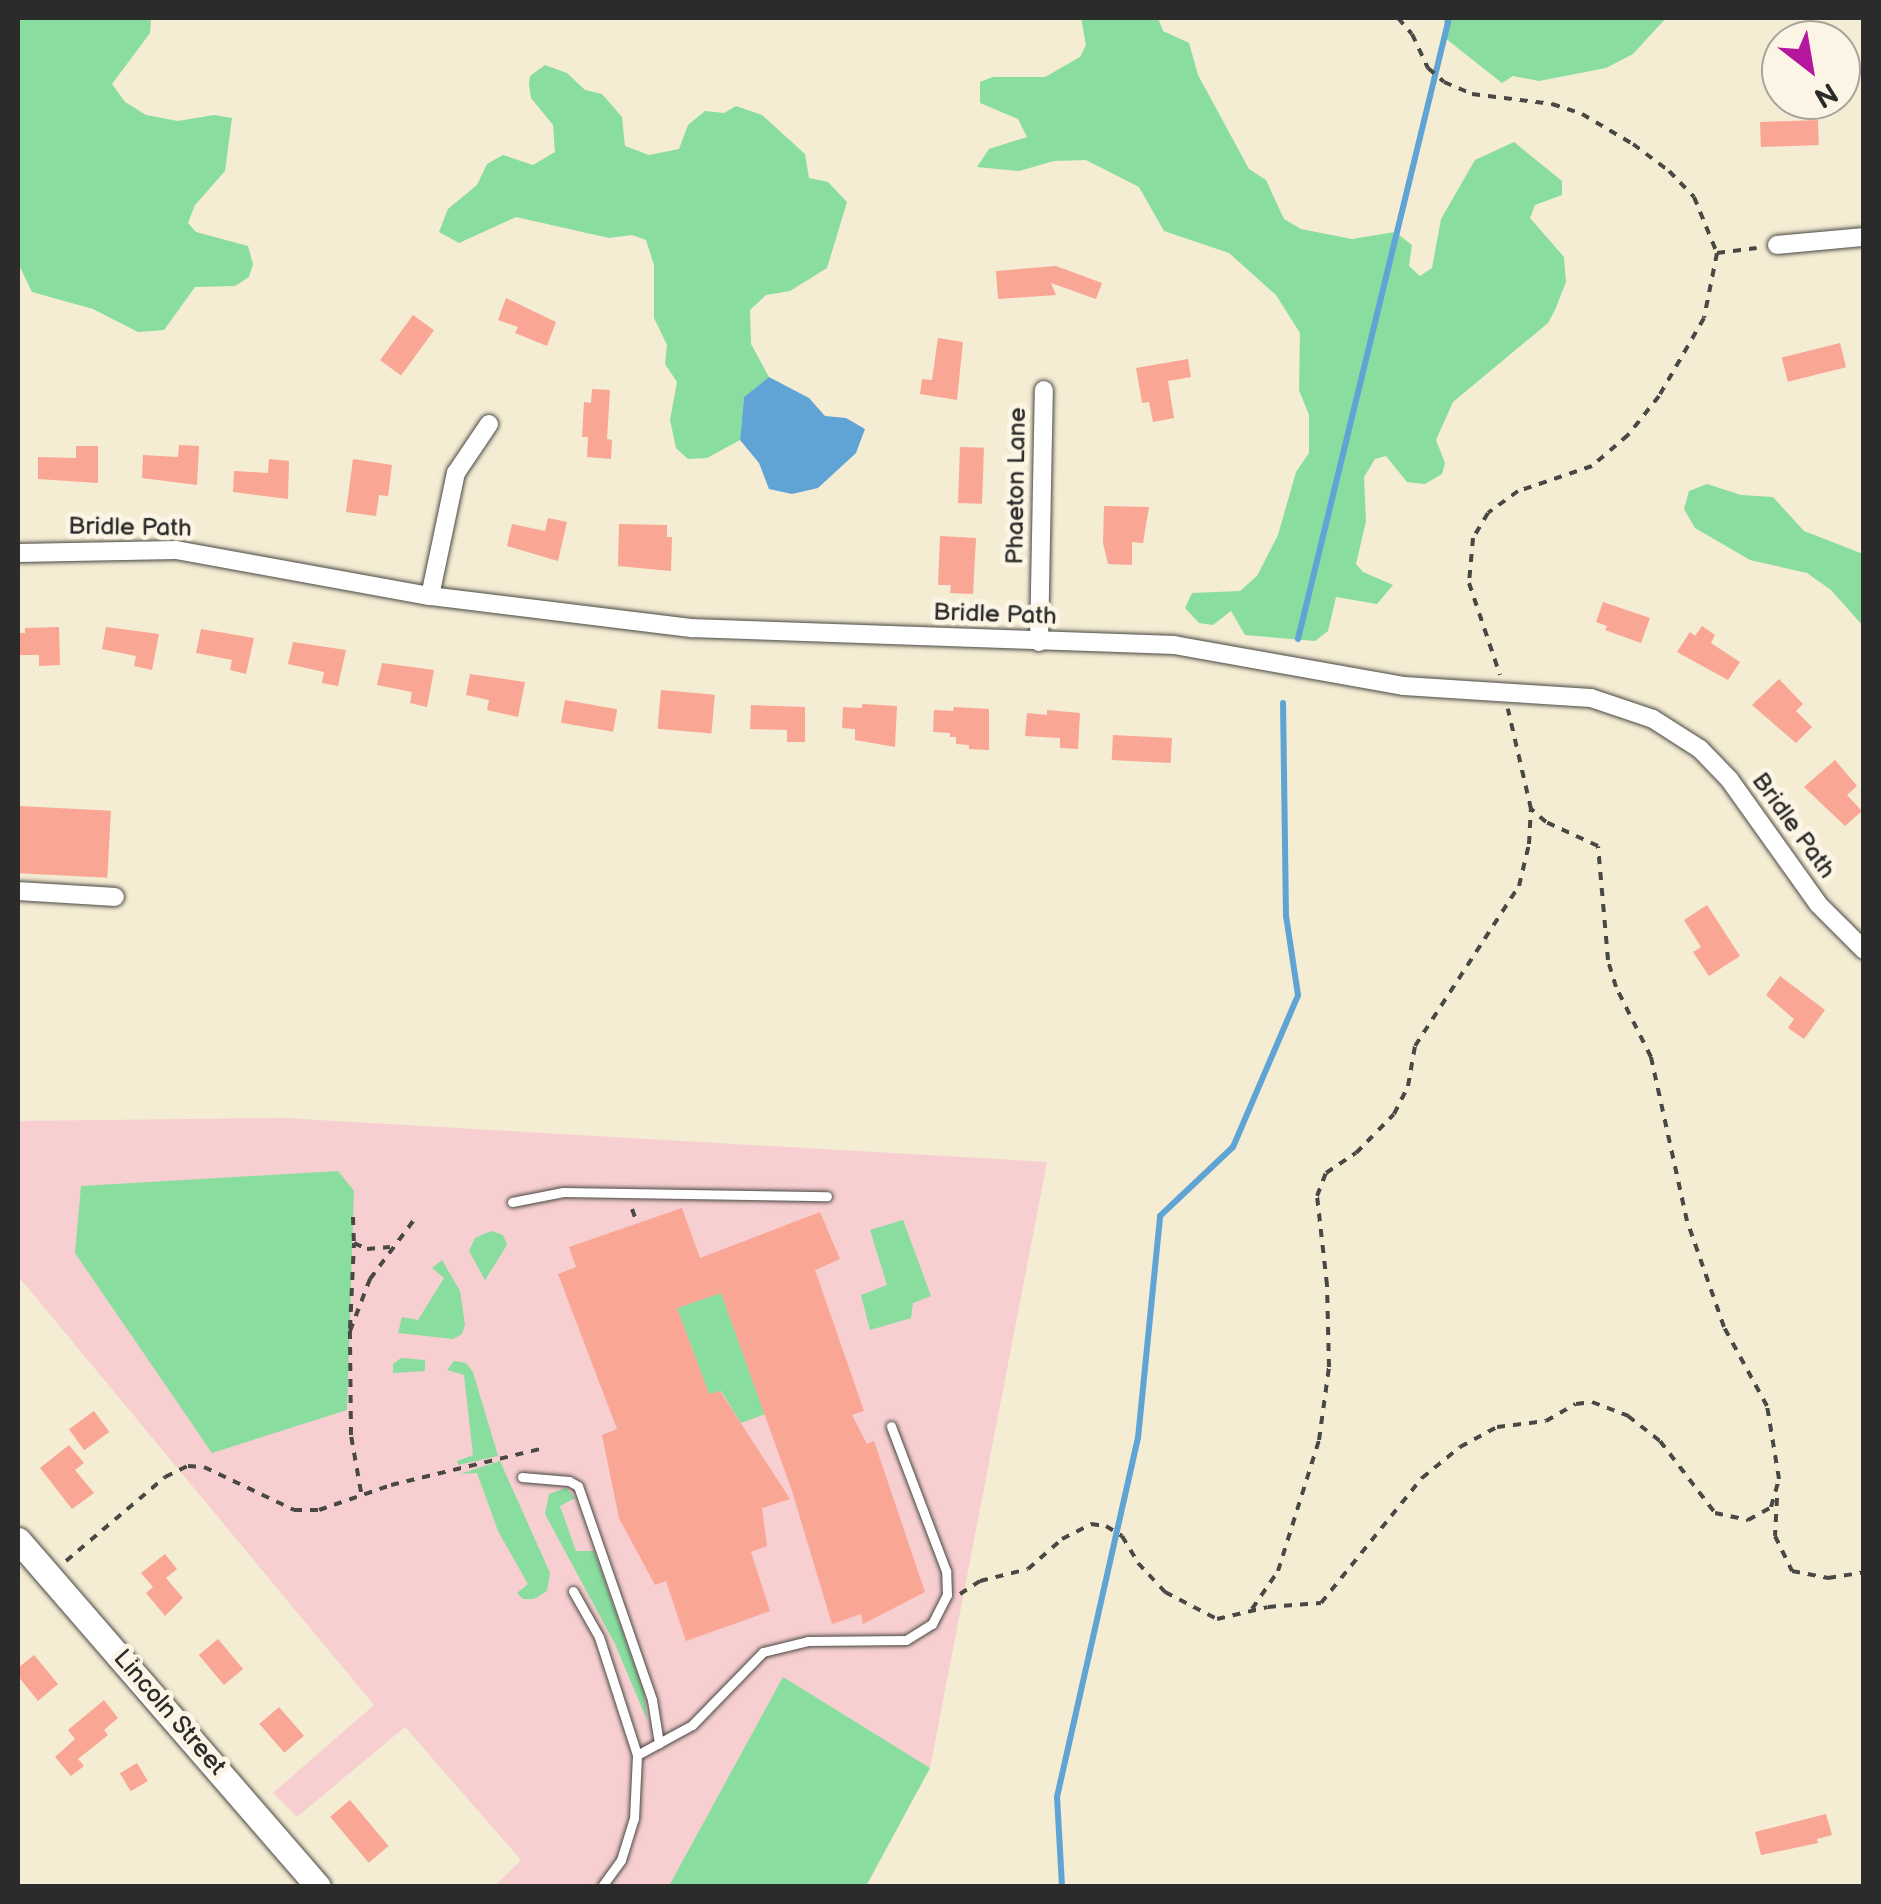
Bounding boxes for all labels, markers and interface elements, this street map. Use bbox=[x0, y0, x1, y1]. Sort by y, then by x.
north arrow bbox=[1761, 20, 1861, 120]
text: N bbox=[1808, 75, 1843, 114]
street label: Phaeton Lane bbox=[1001, 407, 1033, 565]
street label: Bridle Path bbox=[68, 512, 192, 544]
street label: Bridle Path bbox=[933, 598, 1057, 632]
street label: Bridle Path bbox=[1745, 767, 1841, 885]
street label: Lincoln Street bbox=[106, 1644, 232, 1782]

